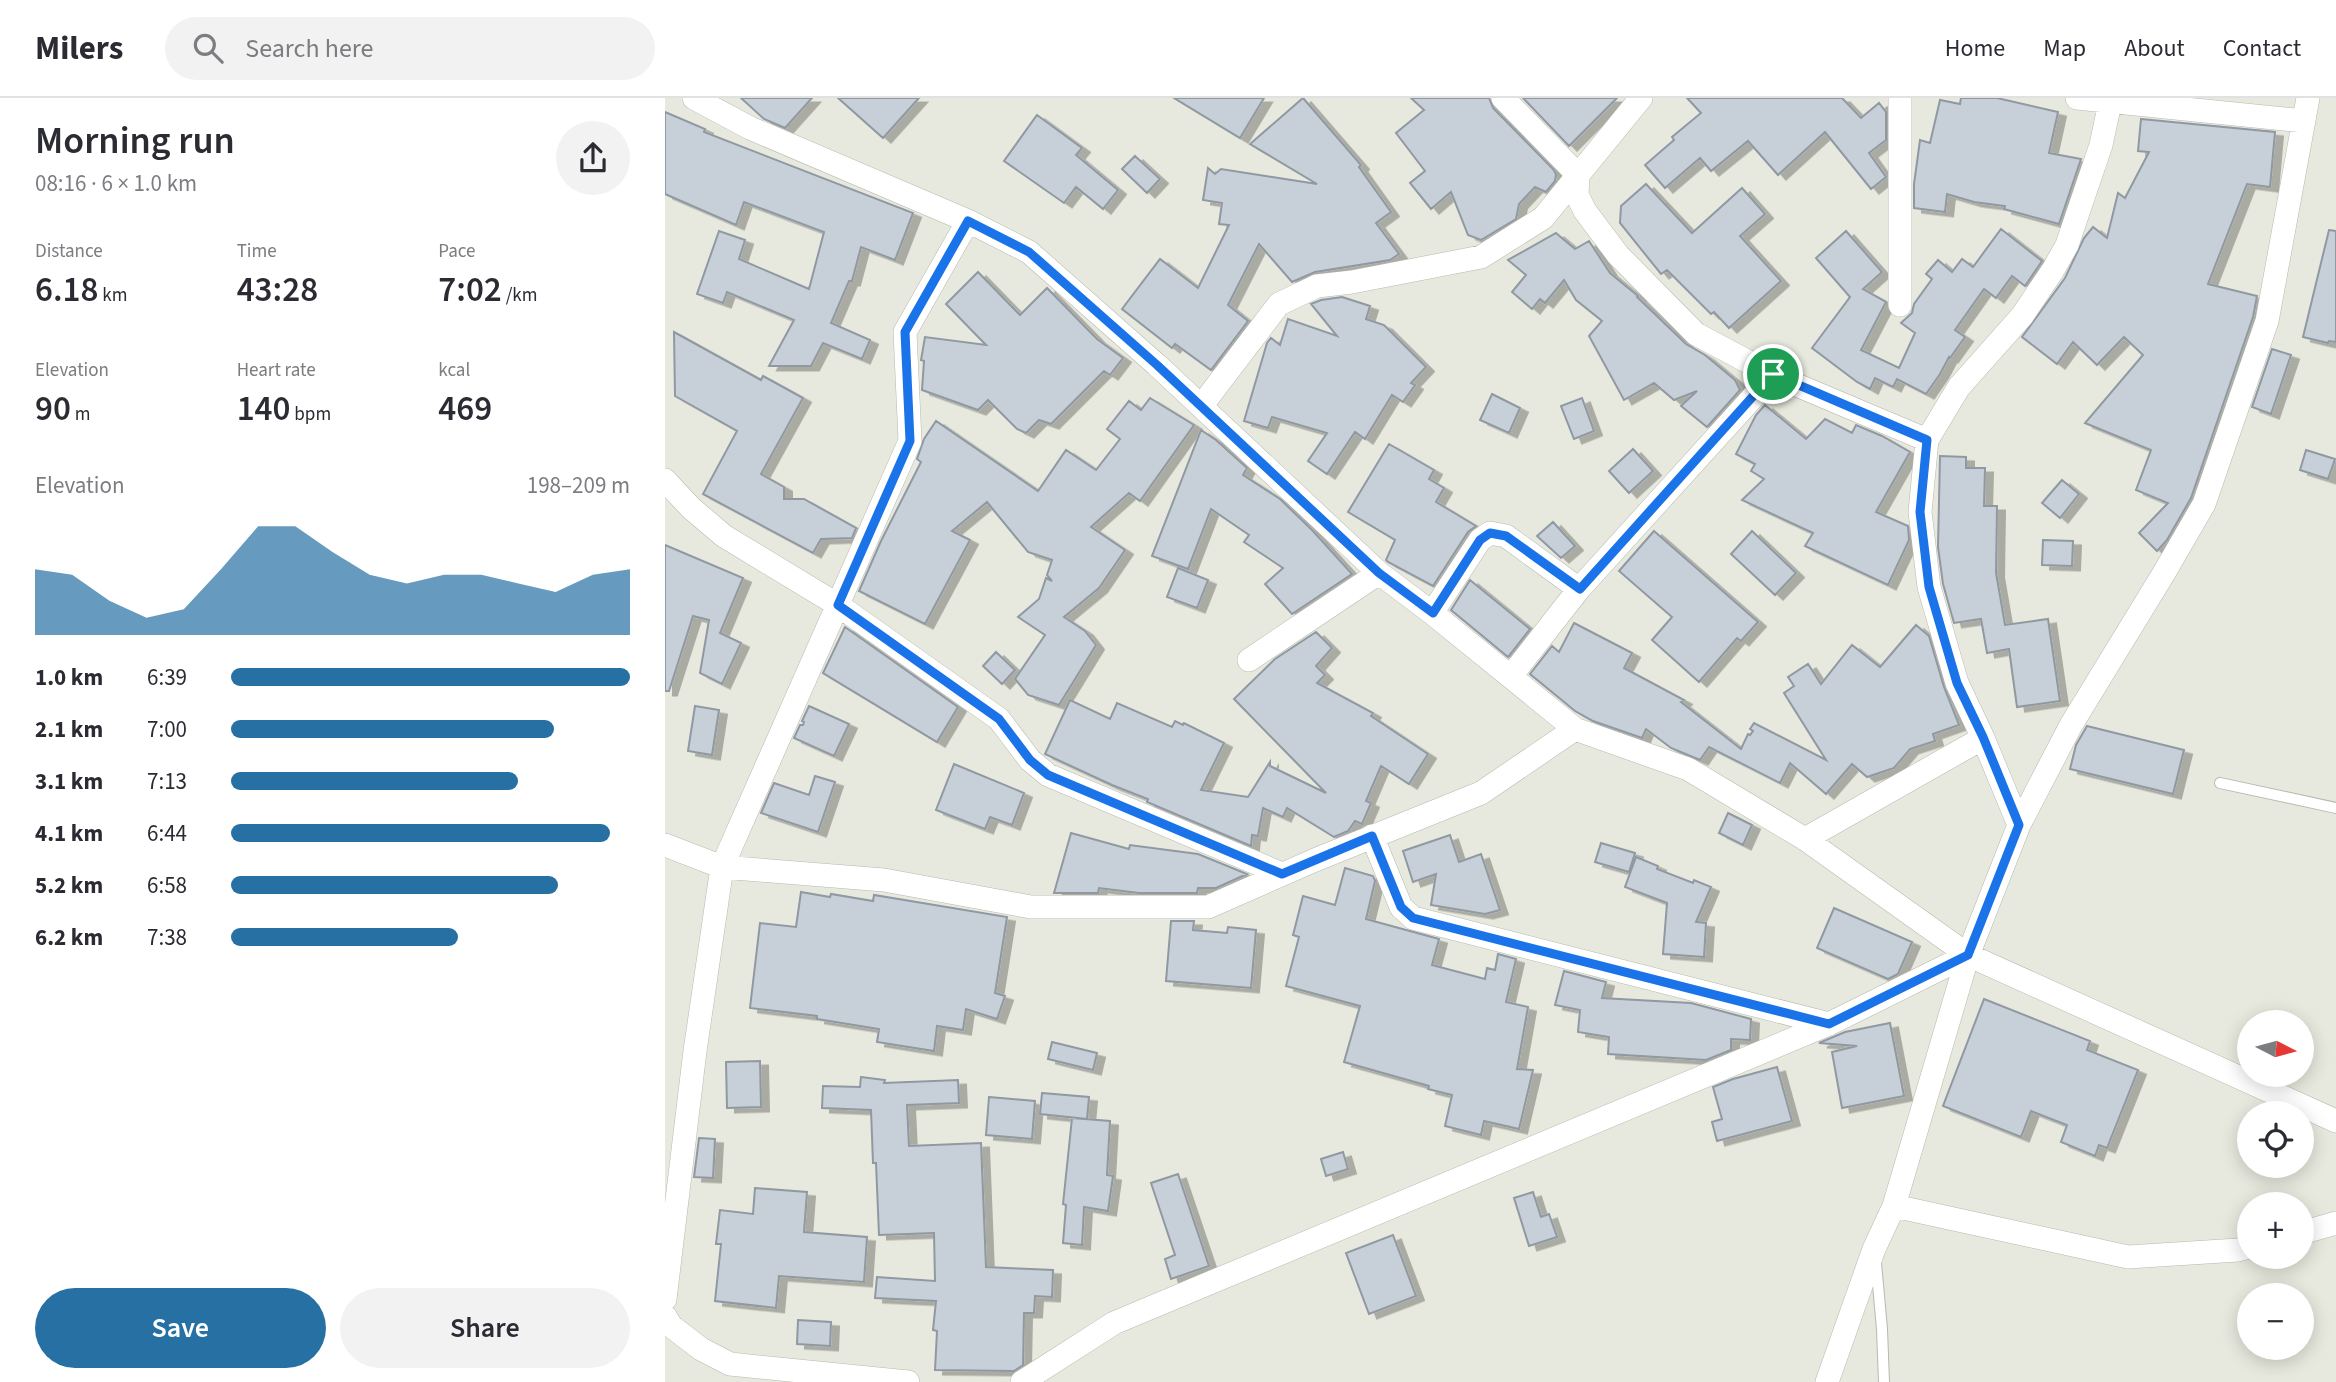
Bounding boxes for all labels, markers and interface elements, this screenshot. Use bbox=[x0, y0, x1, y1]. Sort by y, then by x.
search box bbox=[165, 17, 655, 80]
text: Milers bbox=[35, 25, 123, 72]
icon: search bbox=[189, 29, 227, 67]
text: Search here bbox=[245, 30, 373, 67]
text: Home bbox=[1945, 31, 2005, 66]
text: Map bbox=[2043, 31, 2086, 66]
text: About bbox=[2124, 31, 2185, 66]
text: Contact bbox=[2223, 31, 2301, 66]
text: Morning run bbox=[35, 114, 235, 168]
button: share bbox=[556, 121, 630, 195]
text: 08:16 · 6 × 1.0 km bbox=[35, 167, 197, 200]
text: Distance bbox=[35, 238, 103, 265]
text: Time bbox=[237, 238, 277, 265]
text: Pace bbox=[438, 238, 476, 265]
text: 6.18 bbox=[35, 265, 99, 315]
text: 43:28 bbox=[237, 265, 318, 315]
text: 7:02 bbox=[438, 265, 502, 315]
text: km bbox=[99, 282, 127, 309]
text: /km bbox=[502, 282, 537, 309]
pin bbox=[1743, 344, 1803, 404]
icon: arrive bbox=[1754, 355, 1792, 393]
text: Elevation bbox=[35, 357, 109, 384]
text: Heart rate bbox=[237, 357, 316, 384]
text: kcal bbox=[438, 357, 470, 384]
text: 90 bbox=[35, 384, 71, 434]
text: 140 bbox=[237, 384, 291, 434]
text: 469 bbox=[438, 384, 492, 434]
text: m bbox=[71, 401, 90, 428]
text: bpm bbox=[291, 401, 331, 428]
text: Elevation bbox=[35, 469, 125, 502]
text: 198–209 m bbox=[527, 469, 630, 502]
text: 1.0 km bbox=[35, 661, 103, 694]
text: 6:39 bbox=[147, 661, 187, 694]
text: 2.1 km bbox=[35, 713, 103, 746]
text: 7:00 bbox=[147, 713, 187, 746]
text: 3.1 km bbox=[35, 765, 103, 798]
text: 7:13 bbox=[147, 765, 187, 798]
text: 4.1 km bbox=[35, 817, 103, 850]
text: 6:44 bbox=[147, 817, 187, 850]
text: 5.2 km bbox=[35, 869, 103, 902]
text: 6:58 bbox=[147, 869, 187, 902]
text: 6.2 km bbox=[35, 921, 103, 954]
text: 7:38 bbox=[147, 921, 187, 954]
north arrow bbox=[2237, 1010, 2313, 1087]
map controls bbox=[2237, 1010, 2314, 1360]
button: locate bbox=[2237, 1101, 2314, 1178]
button: + bbox=[2237, 1192, 2314, 1269]
button: − bbox=[2237, 1283, 2314, 1360]
button: Save bbox=[35, 1288, 326, 1368]
button: Share bbox=[340, 1288, 630, 1368]

